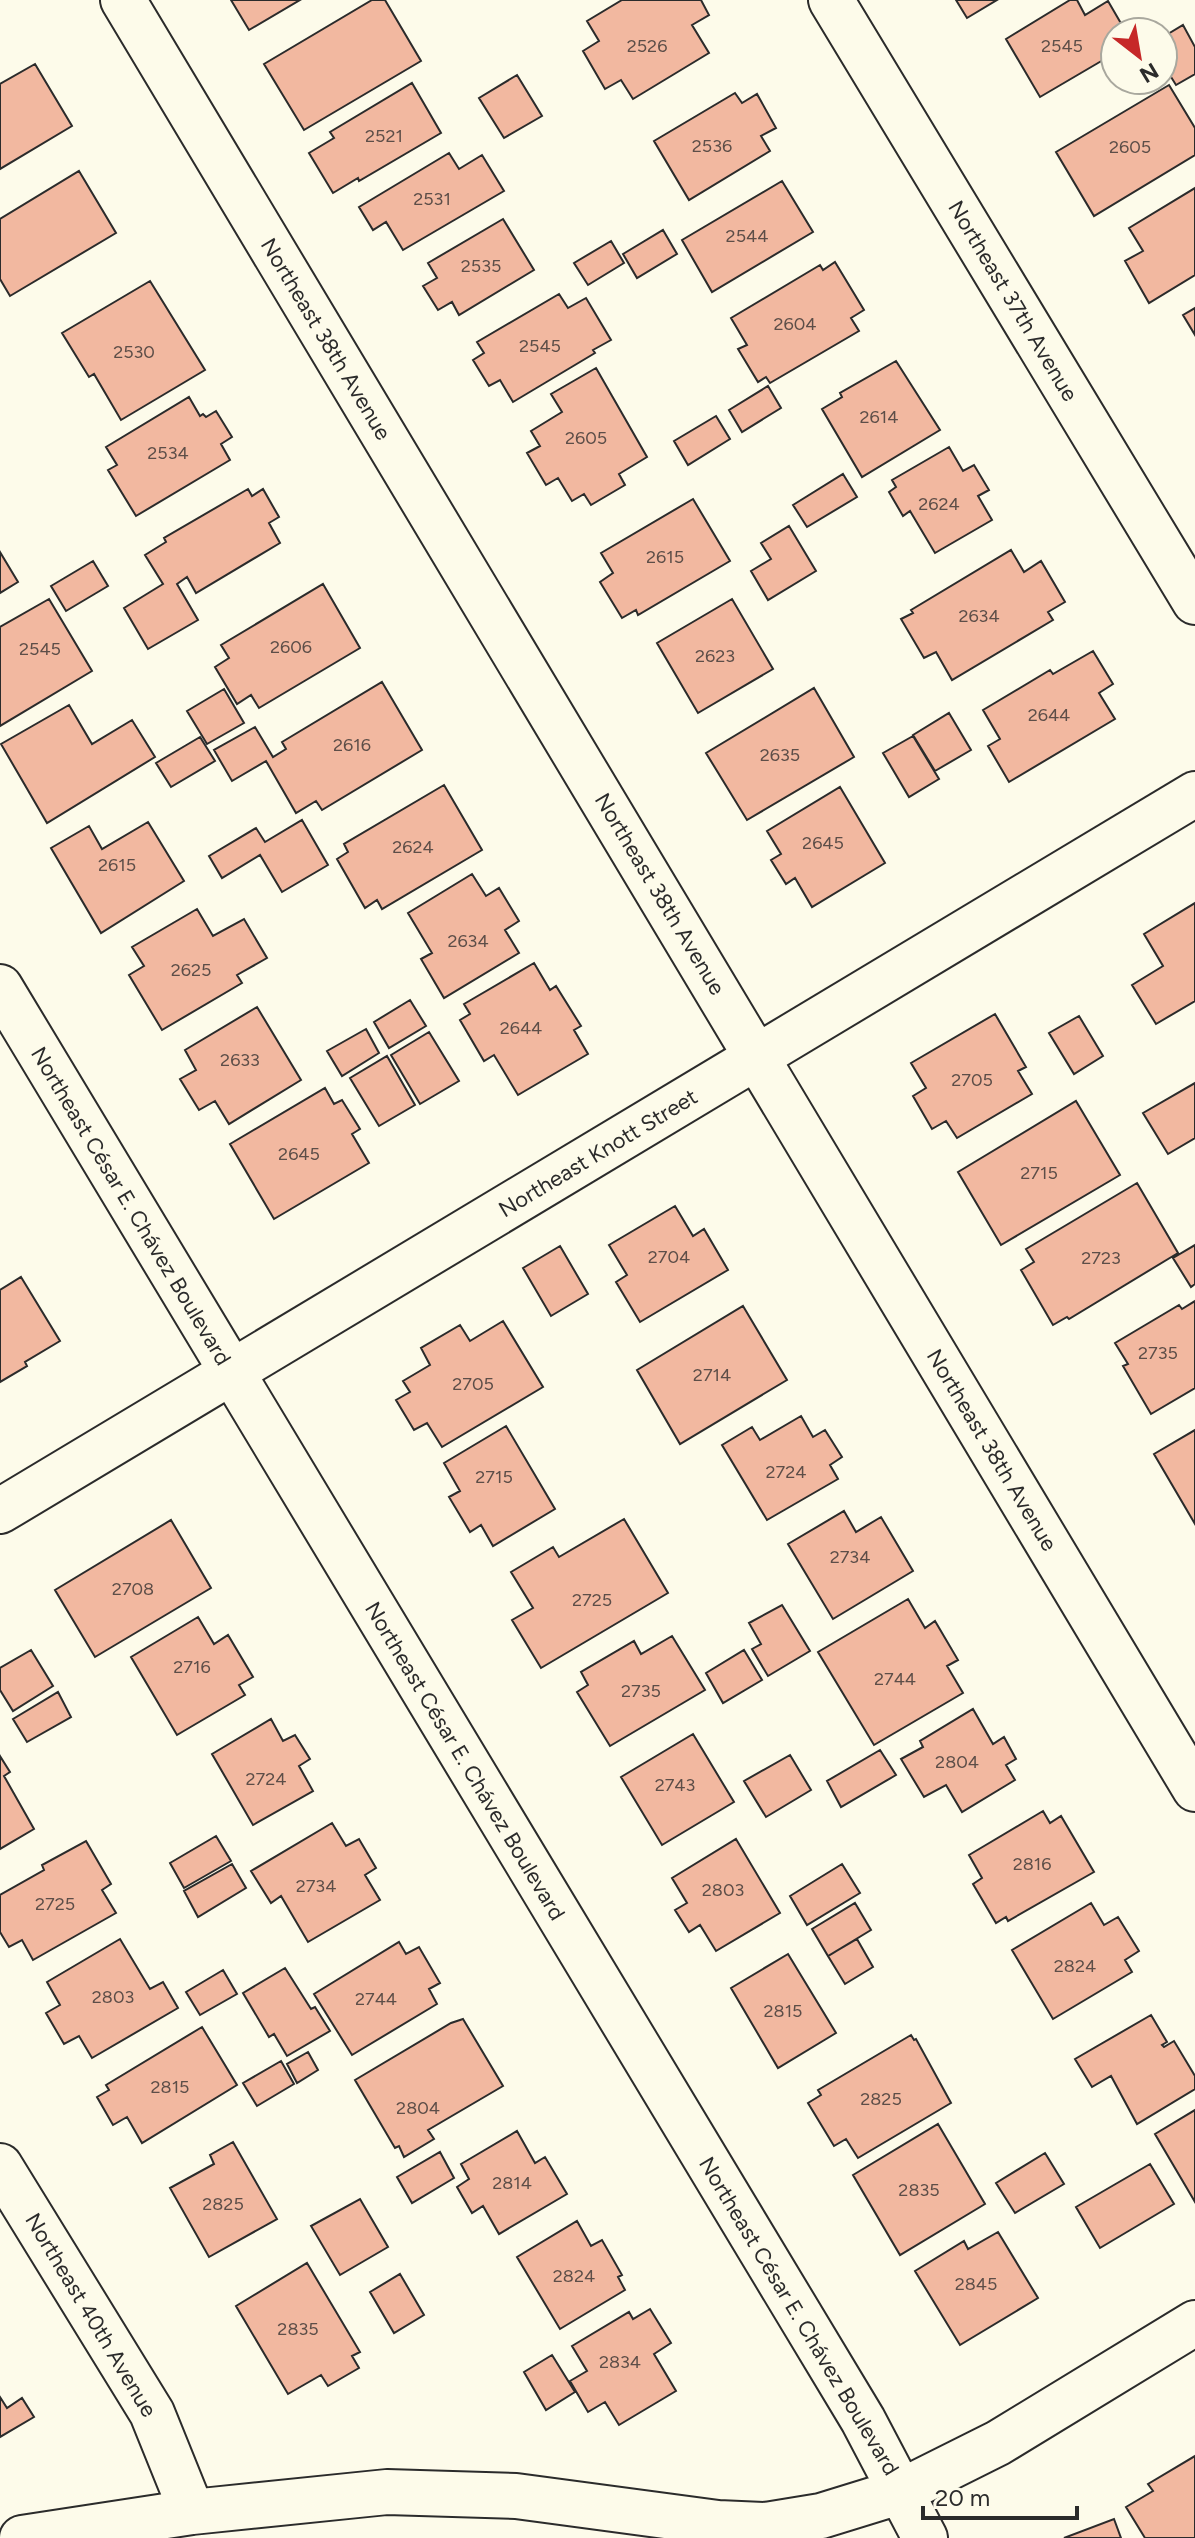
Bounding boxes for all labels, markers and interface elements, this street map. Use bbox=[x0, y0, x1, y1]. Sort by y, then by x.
north arrow bbox=[1099, 16, 1179, 96]
house number: 2526 bbox=[627, 35, 667, 57]
house number: 2545 bbox=[1041, 35, 1083, 57]
text: N bbox=[1135, 57, 1163, 89]
house number: 2521 bbox=[365, 125, 403, 147]
house number: 2536 bbox=[692, 135, 732, 157]
house number: 2605 bbox=[1109, 136, 1151, 158]
house number: 2531 bbox=[413, 188, 451, 210]
street label: Northeast 37th Avenue bbox=[942, 196, 1084, 406]
house number: 2544 bbox=[726, 225, 768, 247]
street label: Northeast 38th Avenue bbox=[255, 233, 397, 445]
house number: 2535 bbox=[461, 255, 501, 277]
house number: 2604 bbox=[774, 313, 816, 335]
house number: 2545 bbox=[519, 335, 561, 357]
house number: 2530 bbox=[113, 341, 155, 363]
house number: 2614 bbox=[860, 406, 898, 428]
house number: 2605 bbox=[565, 427, 607, 449]
house number: 2534 bbox=[147, 442, 189, 464]
house number: 2624 bbox=[918, 493, 960, 515]
house number: 2615 bbox=[646, 546, 684, 568]
house number: 2634 bbox=[958, 605, 1000, 627]
house number: 2606 bbox=[270, 636, 312, 658]
house number: 2545 bbox=[19, 638, 61, 660]
house number: 2623 bbox=[695, 645, 735, 667]
house number: 2644 bbox=[1028, 704, 1070, 726]
house number: 2616 bbox=[333, 734, 371, 756]
house number: 2635 bbox=[760, 744, 800, 766]
street label: Northeast 38th Avenue bbox=[589, 788, 731, 1000]
house number: 2645 bbox=[802, 832, 844, 854]
house number: 2624 bbox=[392, 836, 434, 858]
house number: 2615 bbox=[98, 854, 136, 876]
house number: 2634 bbox=[447, 930, 489, 952]
house number: 2625 bbox=[171, 959, 211, 981]
house number: 2644 bbox=[500, 1017, 542, 1039]
street label: Northeast César E. Chávez Boulevard bbox=[25, 1042, 237, 1370]
house number: 2633 bbox=[220, 1049, 260, 1071]
house number: 2705 bbox=[951, 1069, 993, 1091]
street label: Northeast Knott Street bbox=[494, 1083, 702, 1223]
house number: 2645 bbox=[278, 1143, 320, 1165]
house number: 2715 bbox=[1020, 1162, 1058, 1184]
house number: 2704 bbox=[648, 1246, 690, 1268]
house number: 2723 bbox=[1081, 1247, 1121, 1269]
house number: 2735 bbox=[1138, 1342, 1178, 1364]
street label: Northeast 38th Avenue bbox=[921, 1344, 1063, 1556]
house number: 2714 bbox=[693, 1364, 731, 1386]
house number: 2705 bbox=[452, 1373, 494, 1395]
house number: 2724 bbox=[766, 1461, 806, 1483]
house number: 2715 bbox=[475, 1466, 513, 1488]
house number: 2734 bbox=[830, 1546, 870, 1568]
house number: 2708 bbox=[112, 1578, 154, 1600]
house number: 2725 bbox=[572, 1589, 612, 1611]
street label: Northeast César E. Chávez Boulevard bbox=[359, 1597, 571, 1925]
house number: 2716 bbox=[173, 1656, 211, 1678]
house number: 2744 bbox=[874, 1668, 916, 1690]
house number: 2735 bbox=[621, 1680, 661, 1702]
house number: 2804 bbox=[935, 1751, 979, 1773]
house number: 2724 bbox=[246, 1768, 286, 1790]
house number: 2743 bbox=[655, 1774, 695, 1796]
house number: 2816 bbox=[1013, 1853, 1051, 1875]
house number: 2734 bbox=[296, 1875, 336, 1897]
house number: 2803 bbox=[702, 1879, 744, 1901]
house number: 2725 bbox=[35, 1893, 75, 1915]
house number: 2824 bbox=[1054, 1955, 1096, 1977]
house number: 2803 bbox=[92, 1986, 134, 2008]
house number: 2744 bbox=[355, 1988, 397, 2010]
house number: 2815 bbox=[764, 2000, 802, 2022]
house number: 2815 bbox=[151, 2076, 189, 2098]
house number: 2825 bbox=[860, 2088, 902, 2110]
house number: 2804 bbox=[396, 2097, 440, 2119]
street label: Northeast César E. Chávez Boulevard bbox=[693, 2152, 905, 2480]
house number: 2814 bbox=[492, 2172, 532, 2194]
house number: 2835 bbox=[898, 2179, 940, 2201]
house number: 2825 bbox=[202, 2193, 244, 2215]
street label: Northeast 40th Avenue bbox=[19, 2208, 163, 2422]
house number: 2824 bbox=[553, 2265, 595, 2287]
house number: 2845 bbox=[955, 2273, 997, 2295]
house number: 2835 bbox=[277, 2318, 319, 2340]
house number: 2834 bbox=[599, 2351, 641, 2373]
scale bar bbox=[923, 2470, 1077, 2520]
text: 20 m bbox=[935, 2483, 990, 2512]

